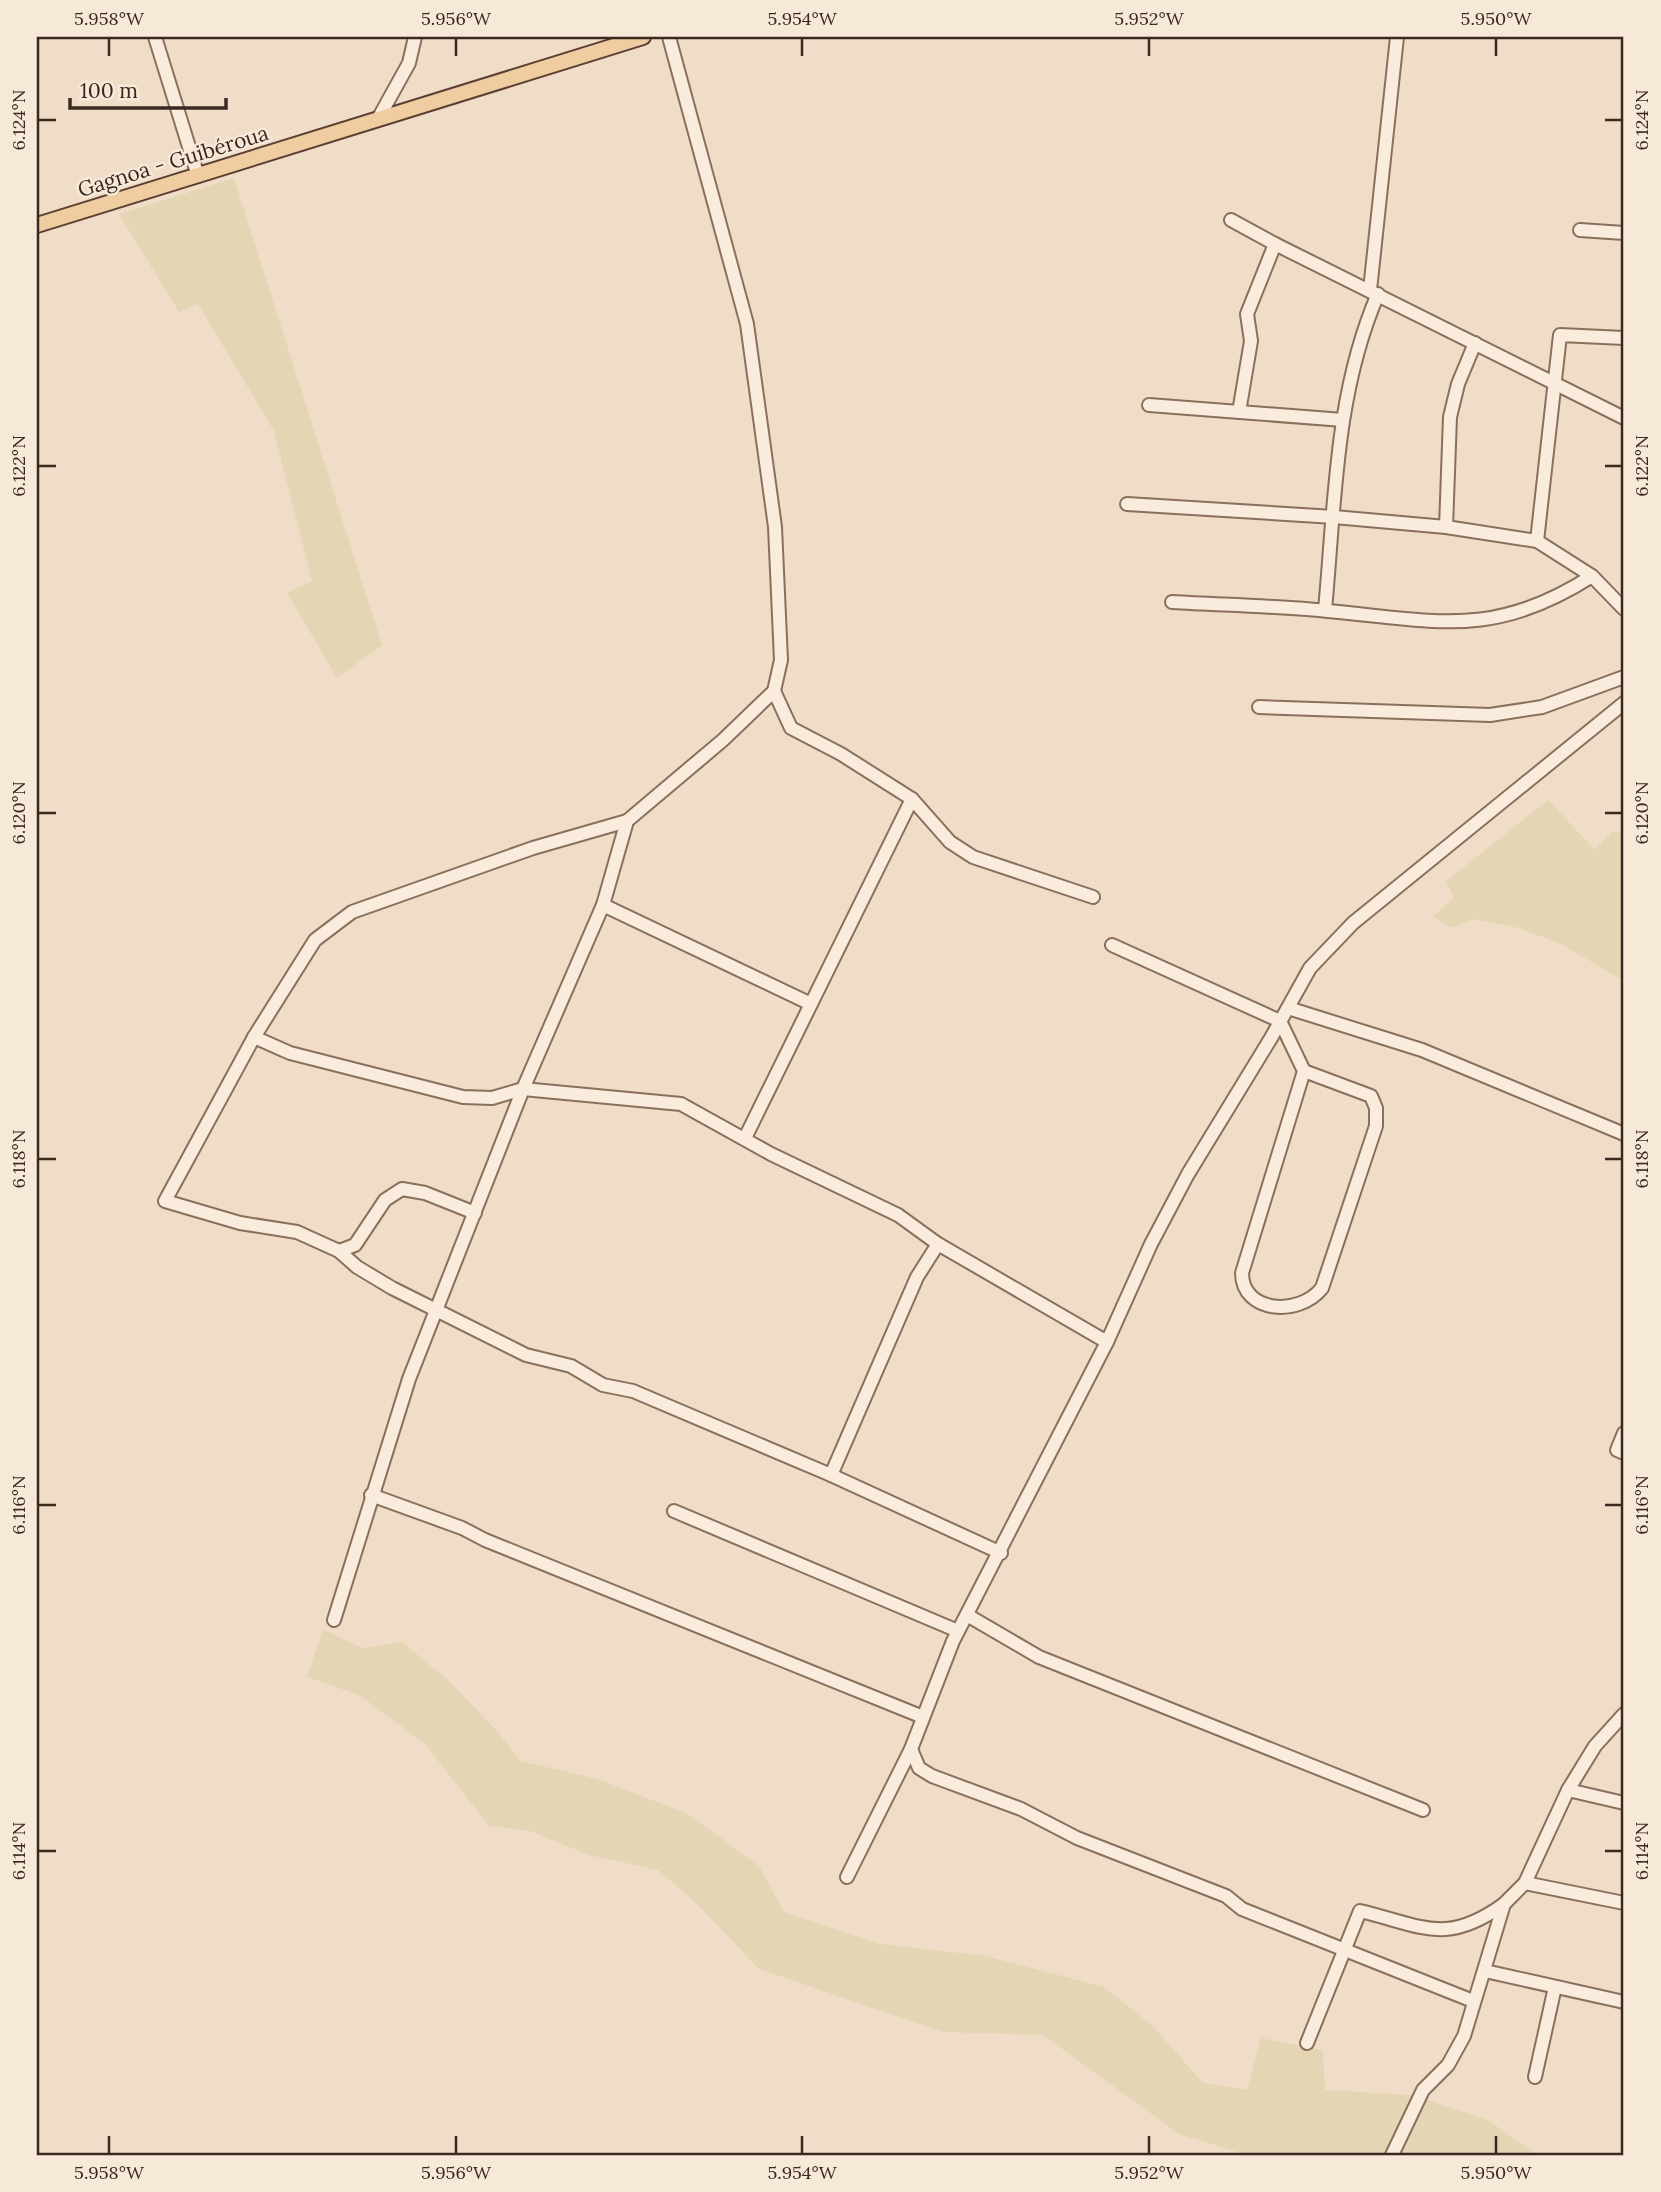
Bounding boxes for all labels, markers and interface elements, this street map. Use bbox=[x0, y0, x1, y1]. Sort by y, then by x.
text: 5.958°W bbox=[74, 7, 145, 30]
text: 5.956°W bbox=[421, 7, 492, 30]
text: 5.954°W bbox=[767, 7, 838, 30]
text: 5.952°W bbox=[1114, 7, 1185, 30]
text: 5.950°W bbox=[1461, 7, 1532, 30]
scale bar bbox=[70, 66, 226, 110]
text: 100 m bbox=[80, 77, 138, 104]
text: 6.124°N bbox=[7, 89, 30, 151]
text: 6.124°N bbox=[1630, 89, 1653, 151]
street label: Gagnoa - Guibéroua bbox=[74, 119, 272, 203]
text: 6.122°N bbox=[7, 435, 30, 497]
text: 6.122°N bbox=[1630, 435, 1653, 497]
text: 6.120°N bbox=[7, 781, 30, 845]
text: 6.120°N bbox=[1630, 781, 1653, 845]
text: 6.118°N bbox=[7, 1129, 30, 1189]
text: 6.118°N bbox=[1630, 1129, 1653, 1189]
text: 6.116°N bbox=[7, 1475, 30, 1535]
text: 6.116°N bbox=[1630, 1475, 1653, 1535]
text: 6.114°N bbox=[7, 1822, 30, 1880]
text: 6.114°N bbox=[1630, 1822, 1653, 1880]
text: 5.958°W bbox=[74, 2161, 145, 2184]
text: 5.956°W bbox=[421, 2161, 492, 2184]
text: 5.954°W bbox=[767, 2161, 838, 2184]
text: 5.952°W bbox=[1114, 2161, 1185, 2184]
text: 5.950°W bbox=[1461, 2161, 1532, 2184]

